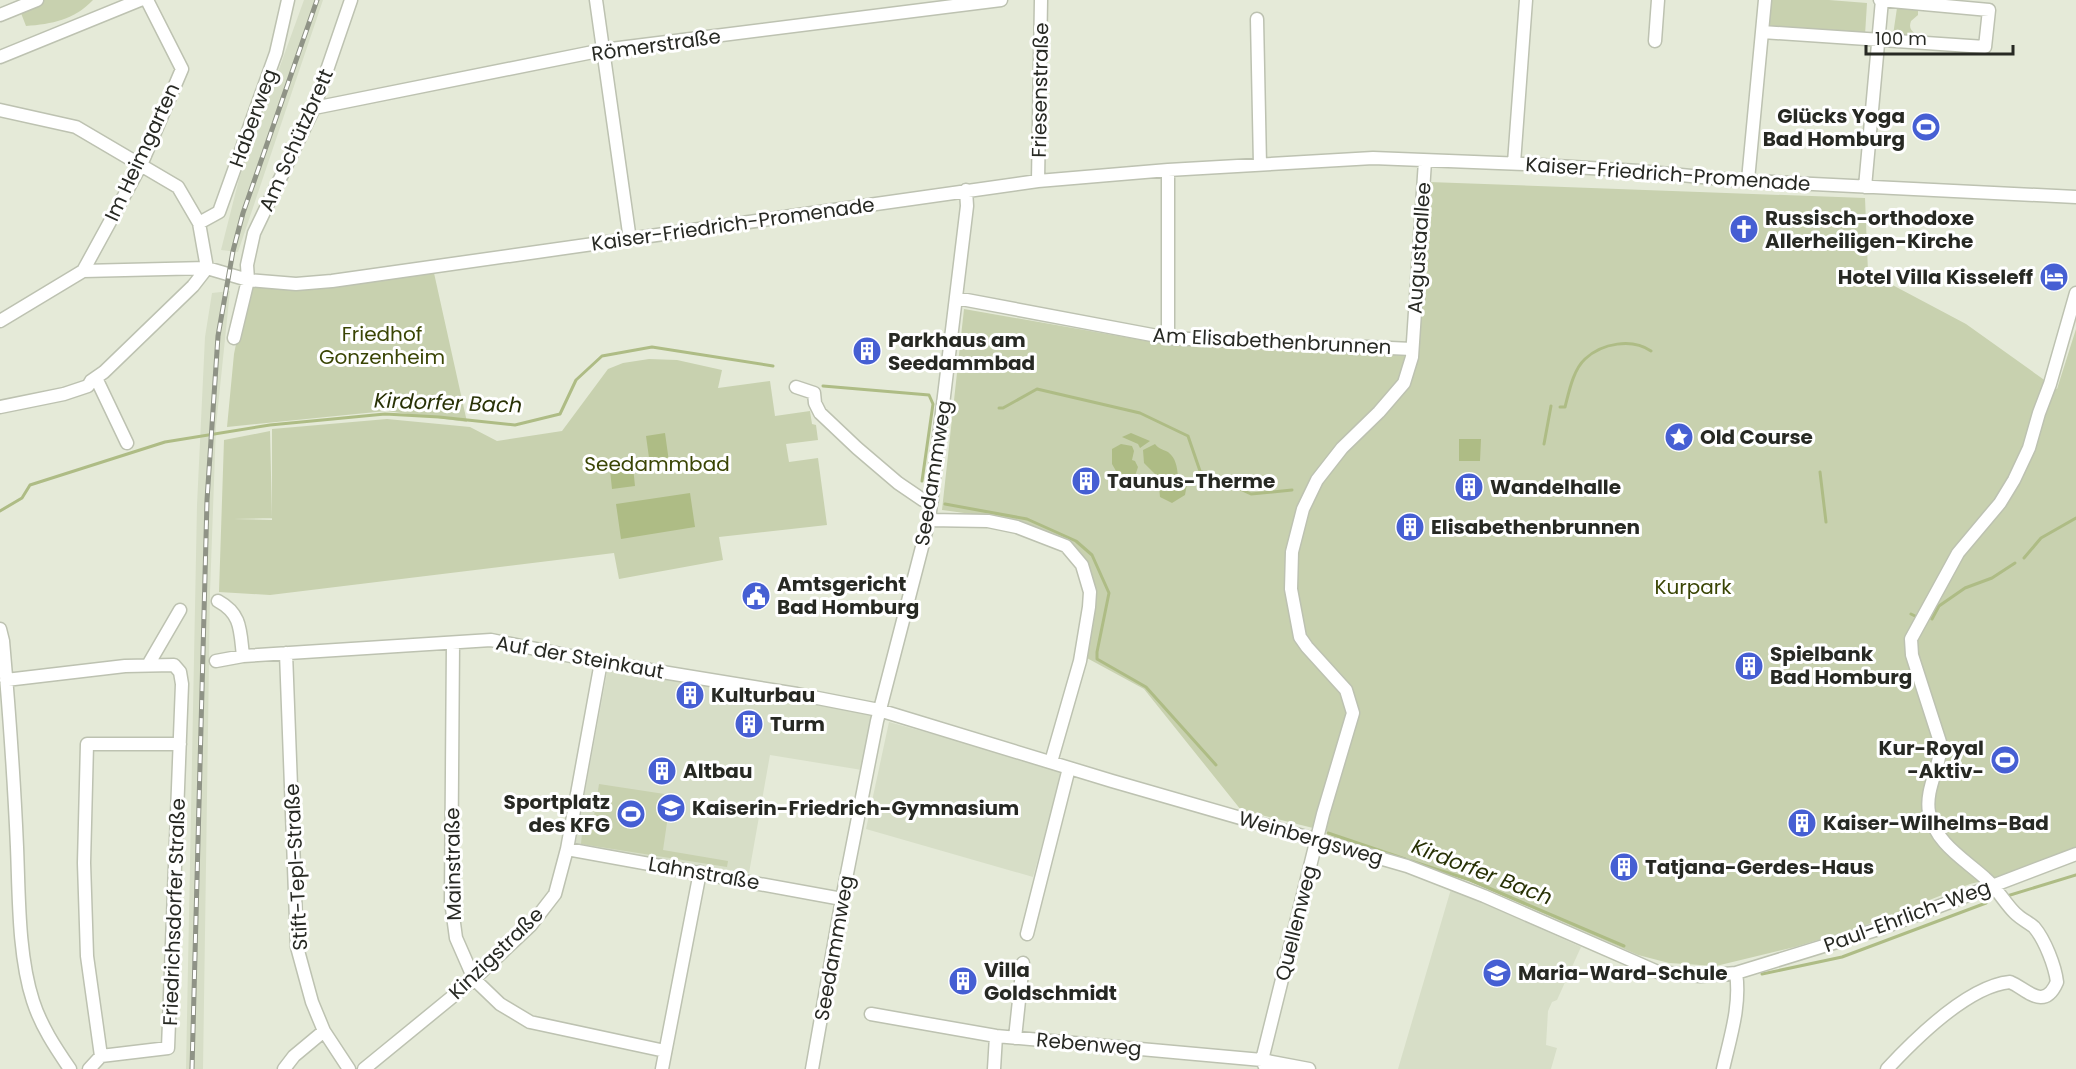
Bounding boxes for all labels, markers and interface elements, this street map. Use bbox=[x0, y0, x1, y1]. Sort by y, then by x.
scale bar bbox=[1866, 18, 2013, 56]
street label: Römerstraße bbox=[590, 22, 722, 68]
street label: Friesenstraße bbox=[1025, 22, 1055, 158]
text: 100 m bbox=[1875, 26, 1927, 51]
street label: Am Schützbrett bbox=[252, 64, 340, 216]
street label: Haberweg bbox=[222, 65, 284, 171]
street label: Im Heimgarten bbox=[98, 78, 186, 226]
place label: Glücks Yoga Bad Homburg bbox=[1763, 102, 1905, 153]
sports icon: Glücks Yoga Bad Homburg bbox=[1910, 111, 1942, 143]
street label: Kaiser-Friedrich-Promenade bbox=[1525, 150, 1811, 198]
street label: Augustaallee bbox=[1400, 181, 1438, 315]
street label: Kaiser-Friedrich-Promenade bbox=[590, 190, 876, 258]
place label: Russisch-orthodoxe Allerheiligen-Kirche bbox=[1765, 204, 1974, 255]
church icon: Russisch-orthodoxe Allerheiligen-Kirche bbox=[1728, 213, 1760, 245]
hotel icon: Hotel Villa Kisseleff bbox=[2038, 261, 2070, 293]
place label: Hotel Villa Kisseleff bbox=[1838, 263, 2033, 291]
park label: Friedhof Gonzenheim bbox=[319, 320, 445, 371]
street label: Am Elisabethenbrunnen bbox=[1152, 321, 1392, 361]
place label: Parkhaus am Seedammbad bbox=[888, 326, 1035, 377]
building icon: Parkhaus am Seedammbad bbox=[851, 335, 883, 367]
water label: Kirdorfer Bach bbox=[373, 385, 523, 420]
street label: Seedammweg bbox=[908, 398, 958, 548]
place icon: Old Course bbox=[1663, 421, 1695, 453]
place label: Old Course bbox=[1700, 423, 1813, 451]
park label: Seedammbad bbox=[584, 450, 730, 478]
building icon: Taunus-Therme bbox=[1070, 465, 1102, 497]
place label: Taunus-Therme bbox=[1107, 467, 1275, 495]
building icon: Wandelhalle bbox=[1453, 471, 1485, 503]
place label: Wandelhalle bbox=[1490, 473, 1621, 501]
building icon: Elisabethenbrunnen bbox=[1394, 511, 1426, 543]
place label: Elisabethenbrunnen bbox=[1431, 513, 1640, 541]
place label: Amtsgericht Bad Homburg bbox=[777, 570, 919, 621]
park label: Kurpark bbox=[1654, 573, 1732, 601]
public building icon: Amtsgericht Bad Homburg bbox=[740, 580, 772, 612]
street label: Auf der Steinkaut bbox=[494, 628, 666, 686]
place label: Spielbank Bad Homburg bbox=[1770, 640, 1912, 691]
building icon: Spielbank Bad Homburg bbox=[1733, 650, 1765, 682]
building icon: Kulturbau bbox=[674, 679, 706, 711]
place label: Kulturbau bbox=[711, 681, 815, 709]
building icon: Turm bbox=[733, 708, 765, 740]
place label: Turm bbox=[770, 710, 825, 738]
place label: Kur-Royal -Aktiv- bbox=[1879, 734, 1984, 785]
sports icon: Kur-Royal -Aktiv- bbox=[1989, 744, 2021, 776]
building icon: Altbau bbox=[646, 755, 678, 787]
place label: Altbau bbox=[683, 757, 752, 785]
street label: Stift-Tepl-Straße bbox=[278, 783, 314, 951]
place label: Sportplatz des KFG bbox=[504, 788, 610, 839]
school or university icon: Kaiserin-Friedrich-Gymnasium bbox=[655, 792, 687, 824]
place label: Kaiserin-Friedrich-Gymnasium bbox=[692, 794, 1019, 822]
street label: Friedrichsdorfer Straße bbox=[156, 798, 192, 1026]
sports icon: Sportplatz des KFG bbox=[615, 798, 647, 830]
street label: Weinbergsweg bbox=[1235, 804, 1387, 872]
street label: Mainstraße bbox=[438, 807, 468, 921]
building icon: Kaiser-Wilhelms-Bad bbox=[1786, 807, 1818, 839]
place label: Kaiser-Wilhelms-Bad bbox=[1823, 809, 2049, 837]
water label: Kirdorfer Bach bbox=[1408, 831, 1557, 912]
street label: Lahnstraße bbox=[646, 849, 762, 897]
building icon: Tatjana-Gerdes-Haus bbox=[1608, 851, 1640, 883]
place label: Tatjana-Gerdes-Haus bbox=[1645, 853, 1874, 881]
street label: Quellenweg bbox=[1268, 862, 1324, 984]
street label: Seedammweg bbox=[807, 873, 861, 1023]
street label: Paul-Ehrlich-Weg bbox=[1820, 873, 1994, 959]
street label: Kinzigstraße bbox=[442, 901, 550, 1005]
place label: Villa Goldschmidt bbox=[984, 956, 1117, 1007]
school or university icon: Maria-Ward-Schule bbox=[1481, 957, 1513, 989]
place label: Maria-Ward-Schule bbox=[1518, 959, 1728, 987]
building icon: Villa Goldschmidt bbox=[947, 965, 979, 997]
street label: Rebenweg bbox=[1035, 1025, 1143, 1063]

